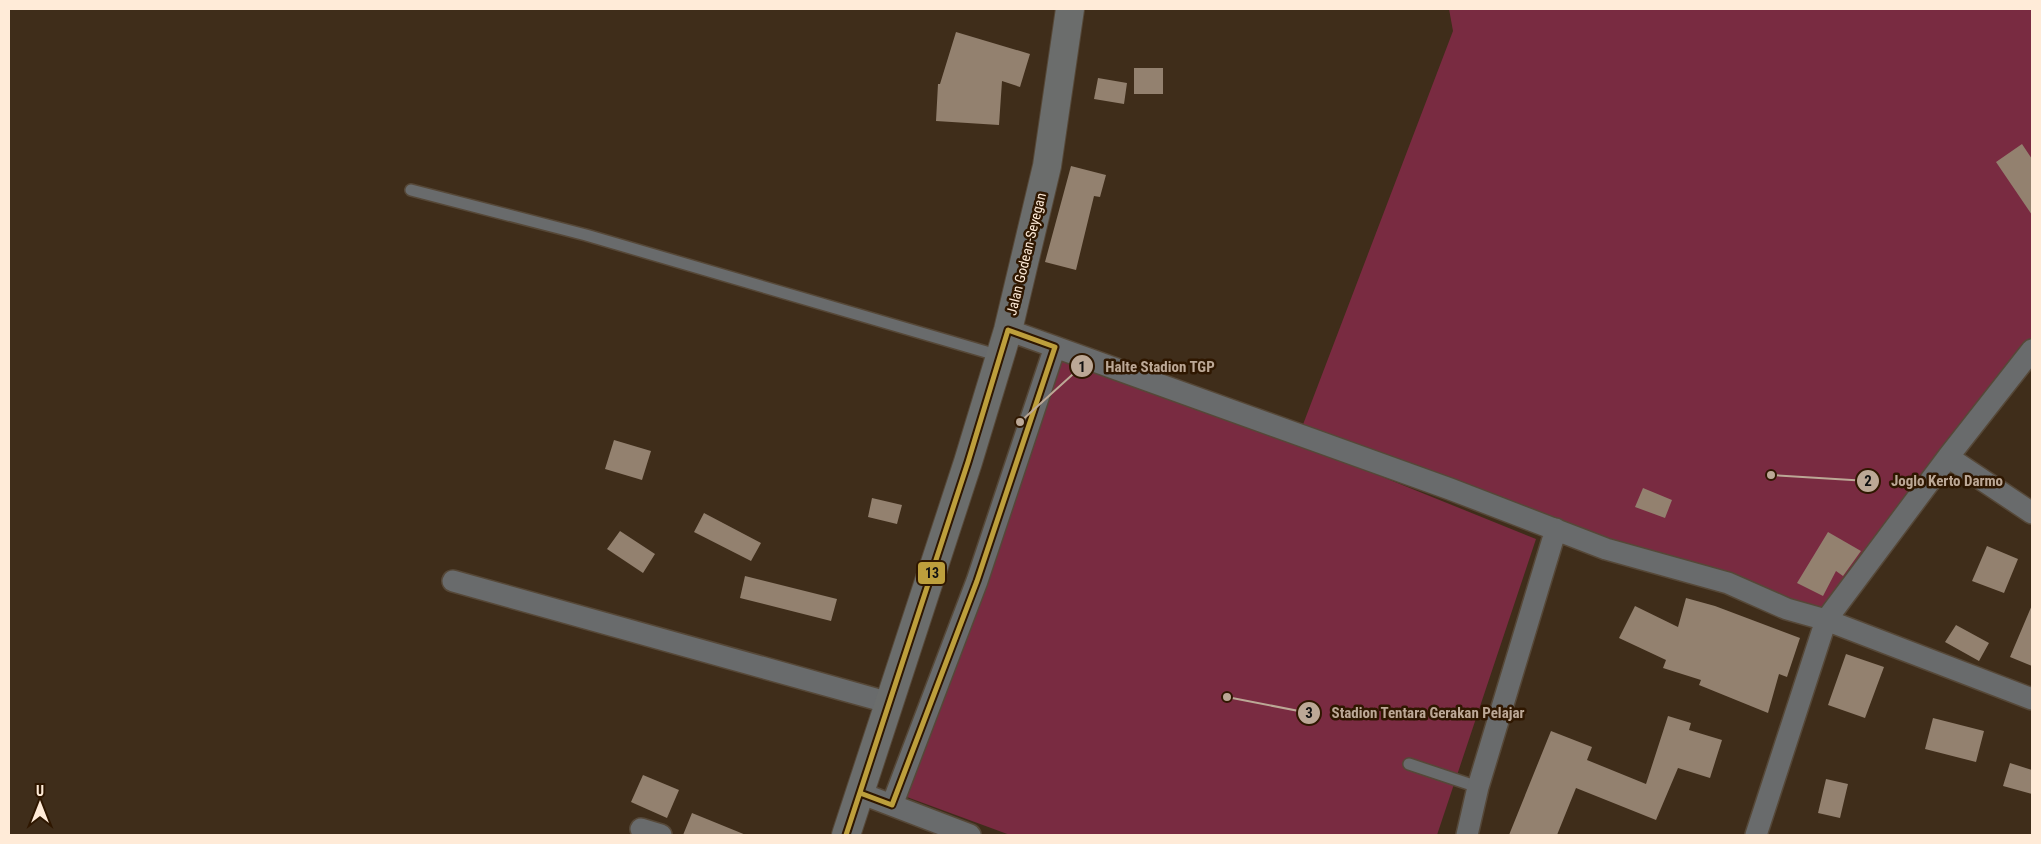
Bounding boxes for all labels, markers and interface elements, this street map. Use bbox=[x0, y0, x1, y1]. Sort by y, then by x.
street label: Jalan Godean-Seyegan bbox=[1003, 191, 1049, 317]
callout: Halte Stadion TGP bbox=[1070, 351, 1225, 381]
text: 1 bbox=[1078, 358, 1086, 376]
text: Halte Stadion TGP bbox=[1105, 358, 1215, 376]
callout: Joglo Kerto Darmo bbox=[1856, 466, 2013, 496]
text: 2 bbox=[1864, 472, 1872, 490]
text: Joglo Kerto Darmo bbox=[1891, 472, 2003, 490]
line badge: 13 bbox=[917, 561, 946, 585]
text: 13 bbox=[925, 565, 939, 581]
callout: Stadion Tentara Gerakan Pelajar bbox=[1296, 698, 1535, 728]
text: 3 bbox=[1305, 704, 1313, 722]
text: Stadion Tentara Gerakan Pelajar bbox=[1332, 704, 1524, 722]
north arrow bbox=[15, 779, 65, 829]
text: U bbox=[36, 783, 44, 799]

